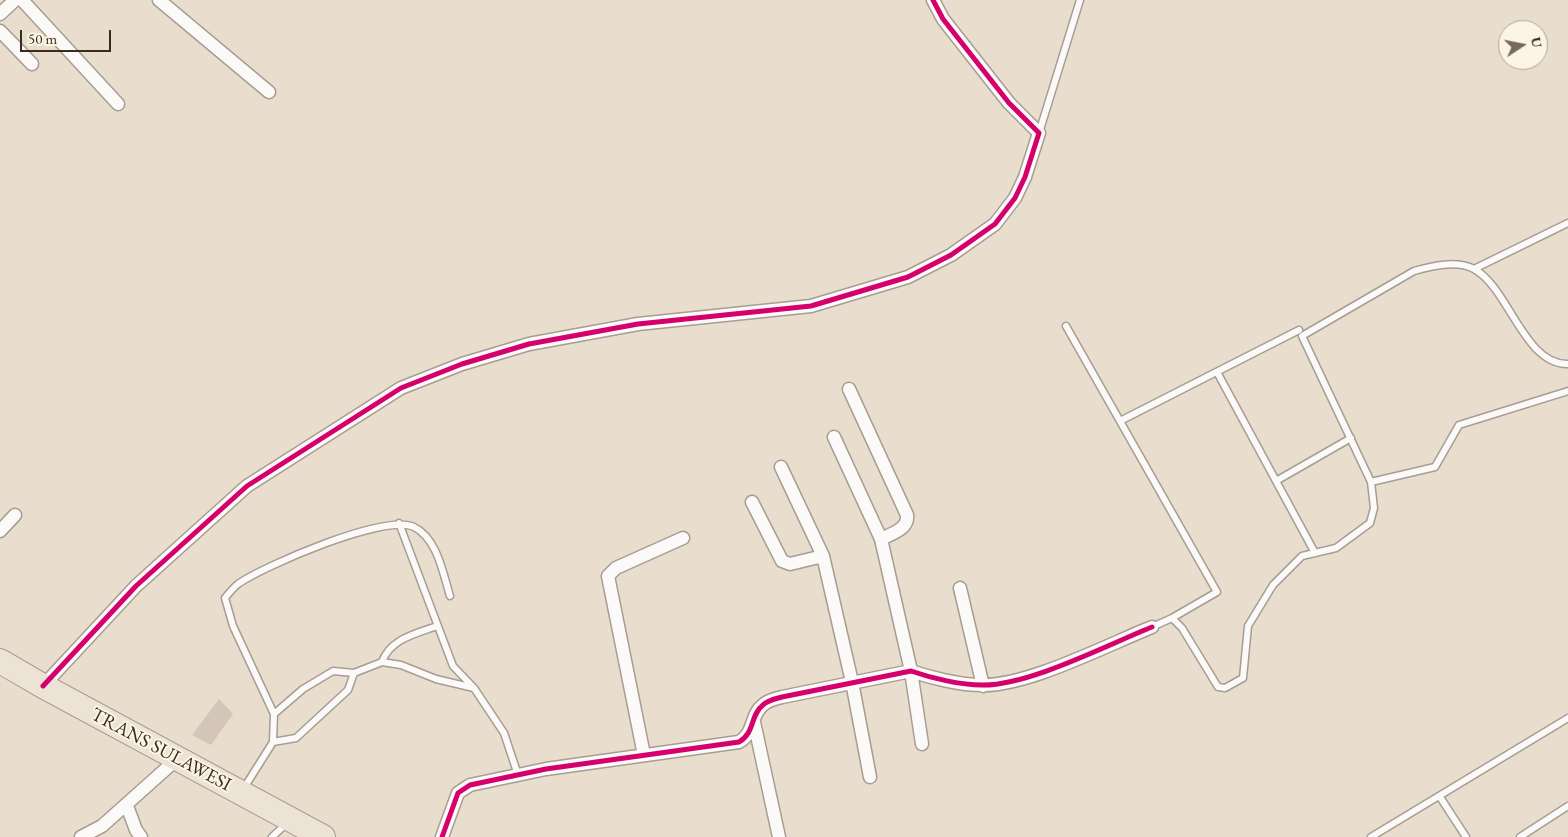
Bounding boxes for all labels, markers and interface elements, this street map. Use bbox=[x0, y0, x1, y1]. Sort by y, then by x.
scale bar bbox=[22, 20, 114, 52]
north arrow bbox=[1498, 20, 1548, 70]
text: 50 m bbox=[28, 29, 57, 48]
text: U bbox=[1527, 35, 1547, 49]
street label: TRANS SULAWESI bbox=[87, 703, 235, 797]

